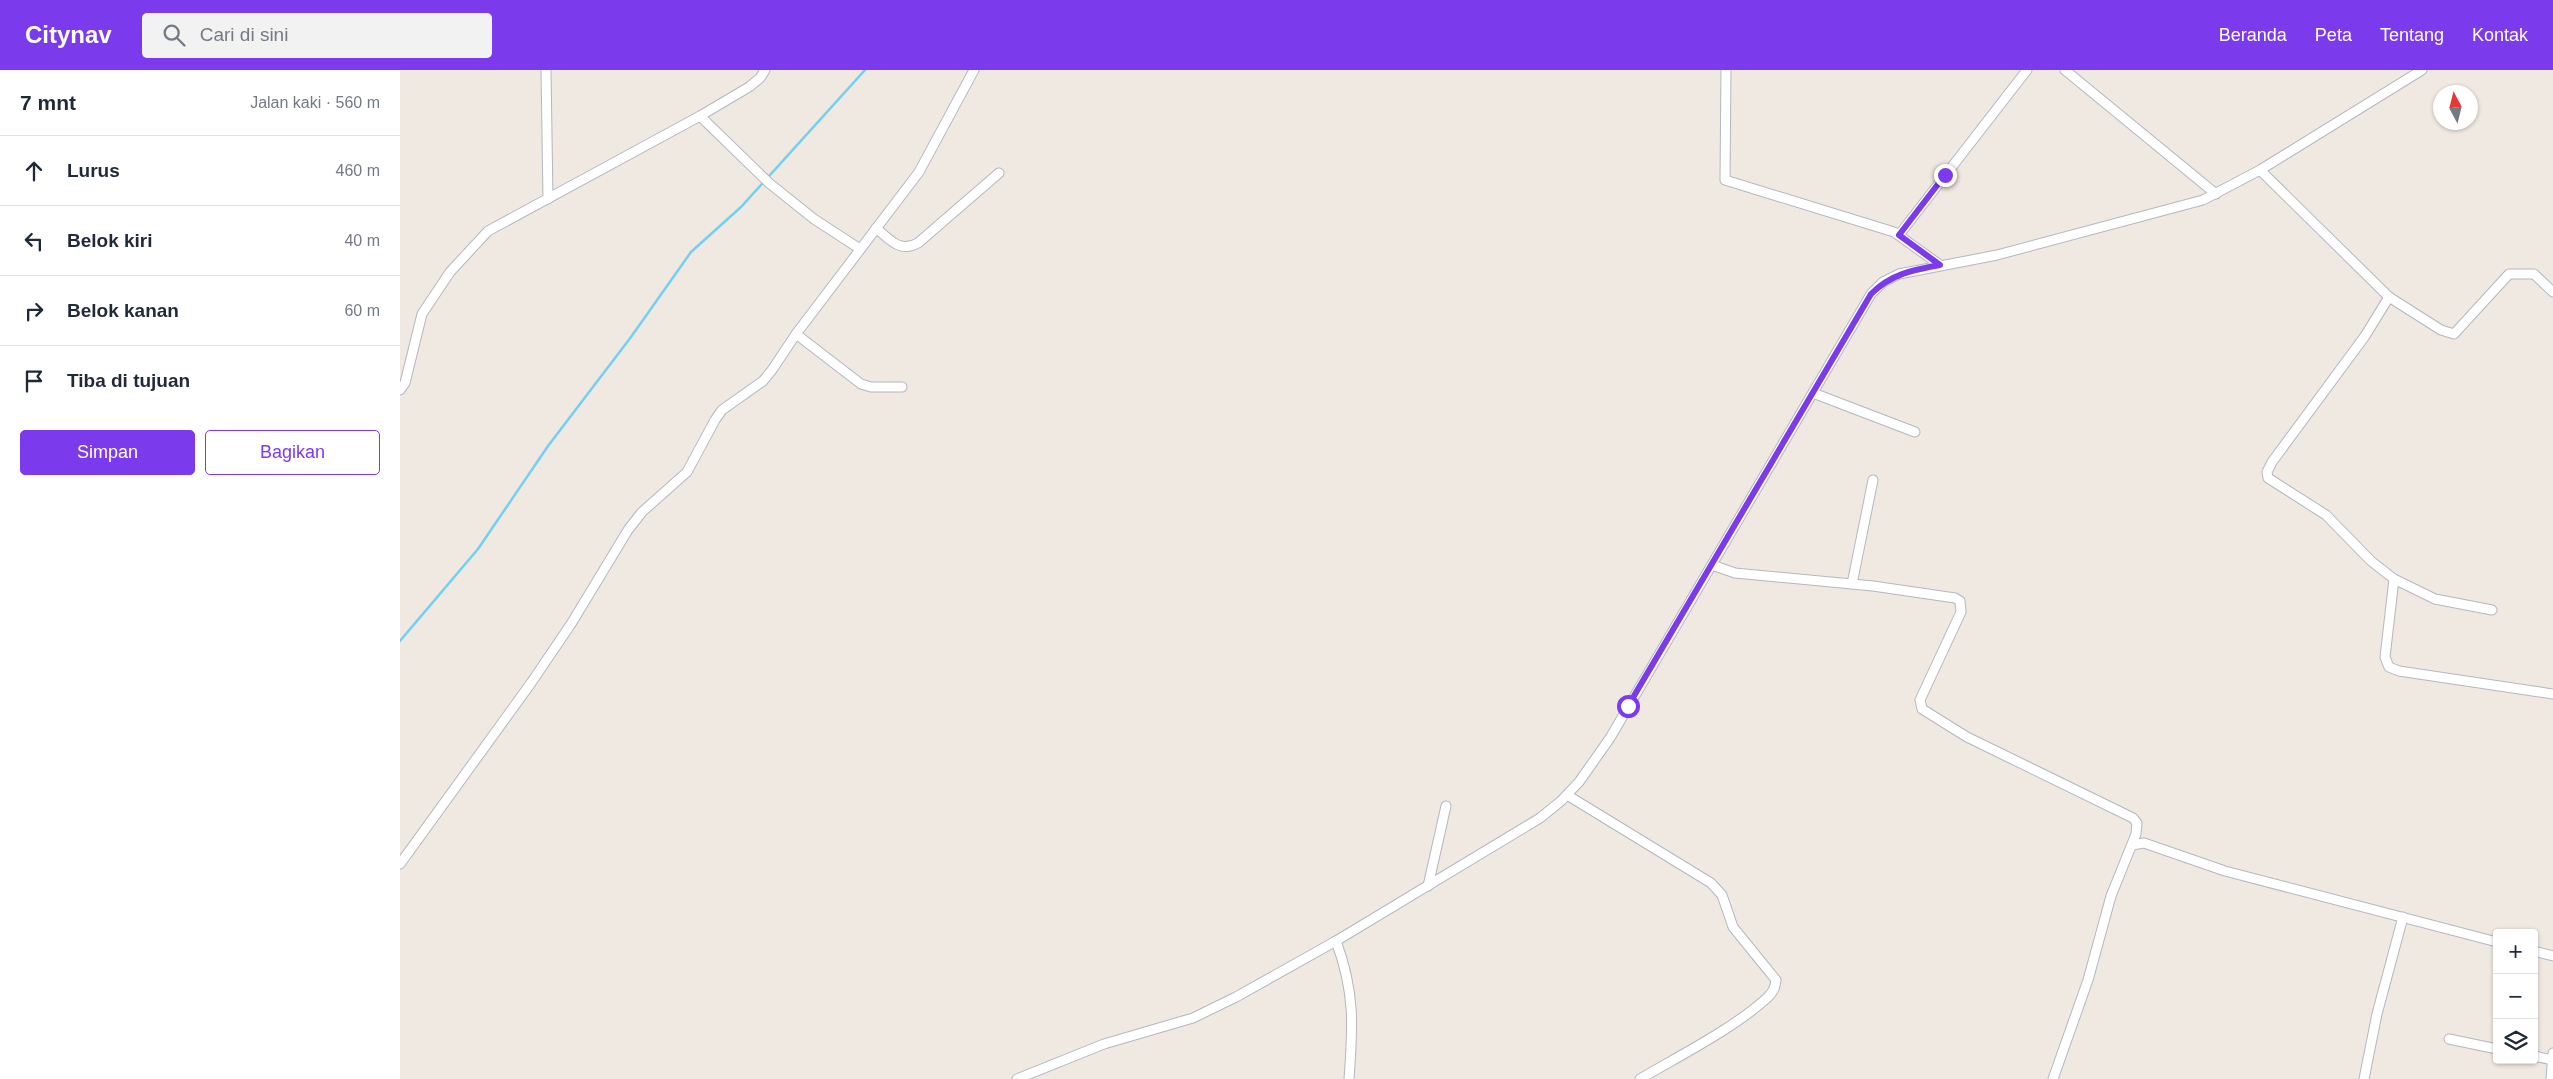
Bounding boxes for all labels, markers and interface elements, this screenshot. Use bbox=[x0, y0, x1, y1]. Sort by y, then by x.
search box bbox=[142, 13, 492, 58]
text: Citynav bbox=[25, 21, 112, 48]
icon: search bbox=[160, 21, 188, 49]
text: Cari di sini bbox=[200, 24, 288, 45]
text: Beranda bbox=[2219, 25, 2287, 45]
text: Peta bbox=[2315, 25, 2352, 45]
text: Tentang bbox=[2380, 25, 2444, 45]
text: Kontak bbox=[2472, 25, 2528, 45]
north arrow bbox=[2433, 85, 2478, 130]
text: 7 mnt bbox=[20, 91, 76, 114]
text: Jalan kaki · 560 m bbox=[250, 94, 380, 111]
icon: ahead bbox=[20, 157, 48, 185]
text: Lurus bbox=[67, 160, 120, 181]
text: 460 m bbox=[336, 162, 380, 179]
route end bbox=[1934, 164, 1957, 187]
icon: left bbox=[20, 227, 48, 255]
text: Belok kiri bbox=[67, 230, 153, 251]
text: 40 m bbox=[344, 232, 380, 249]
icon: right bbox=[20, 297, 48, 325]
text: Belok kanan bbox=[67, 300, 179, 321]
text: 60 m bbox=[344, 302, 380, 319]
icon: arrive bbox=[20, 367, 48, 395]
text: Tiba di tujuan bbox=[67, 370, 190, 391]
button: Simpan bbox=[20, 430, 195, 475]
button: Bagikan bbox=[205, 430, 380, 475]
route start bbox=[1617, 695, 1640, 718]
map controls bbox=[2493, 929, 2538, 1064]
button: + bbox=[2493, 929, 2538, 974]
button: − bbox=[2493, 974, 2538, 1019]
button: layers bbox=[2493, 1019, 2538, 1064]

